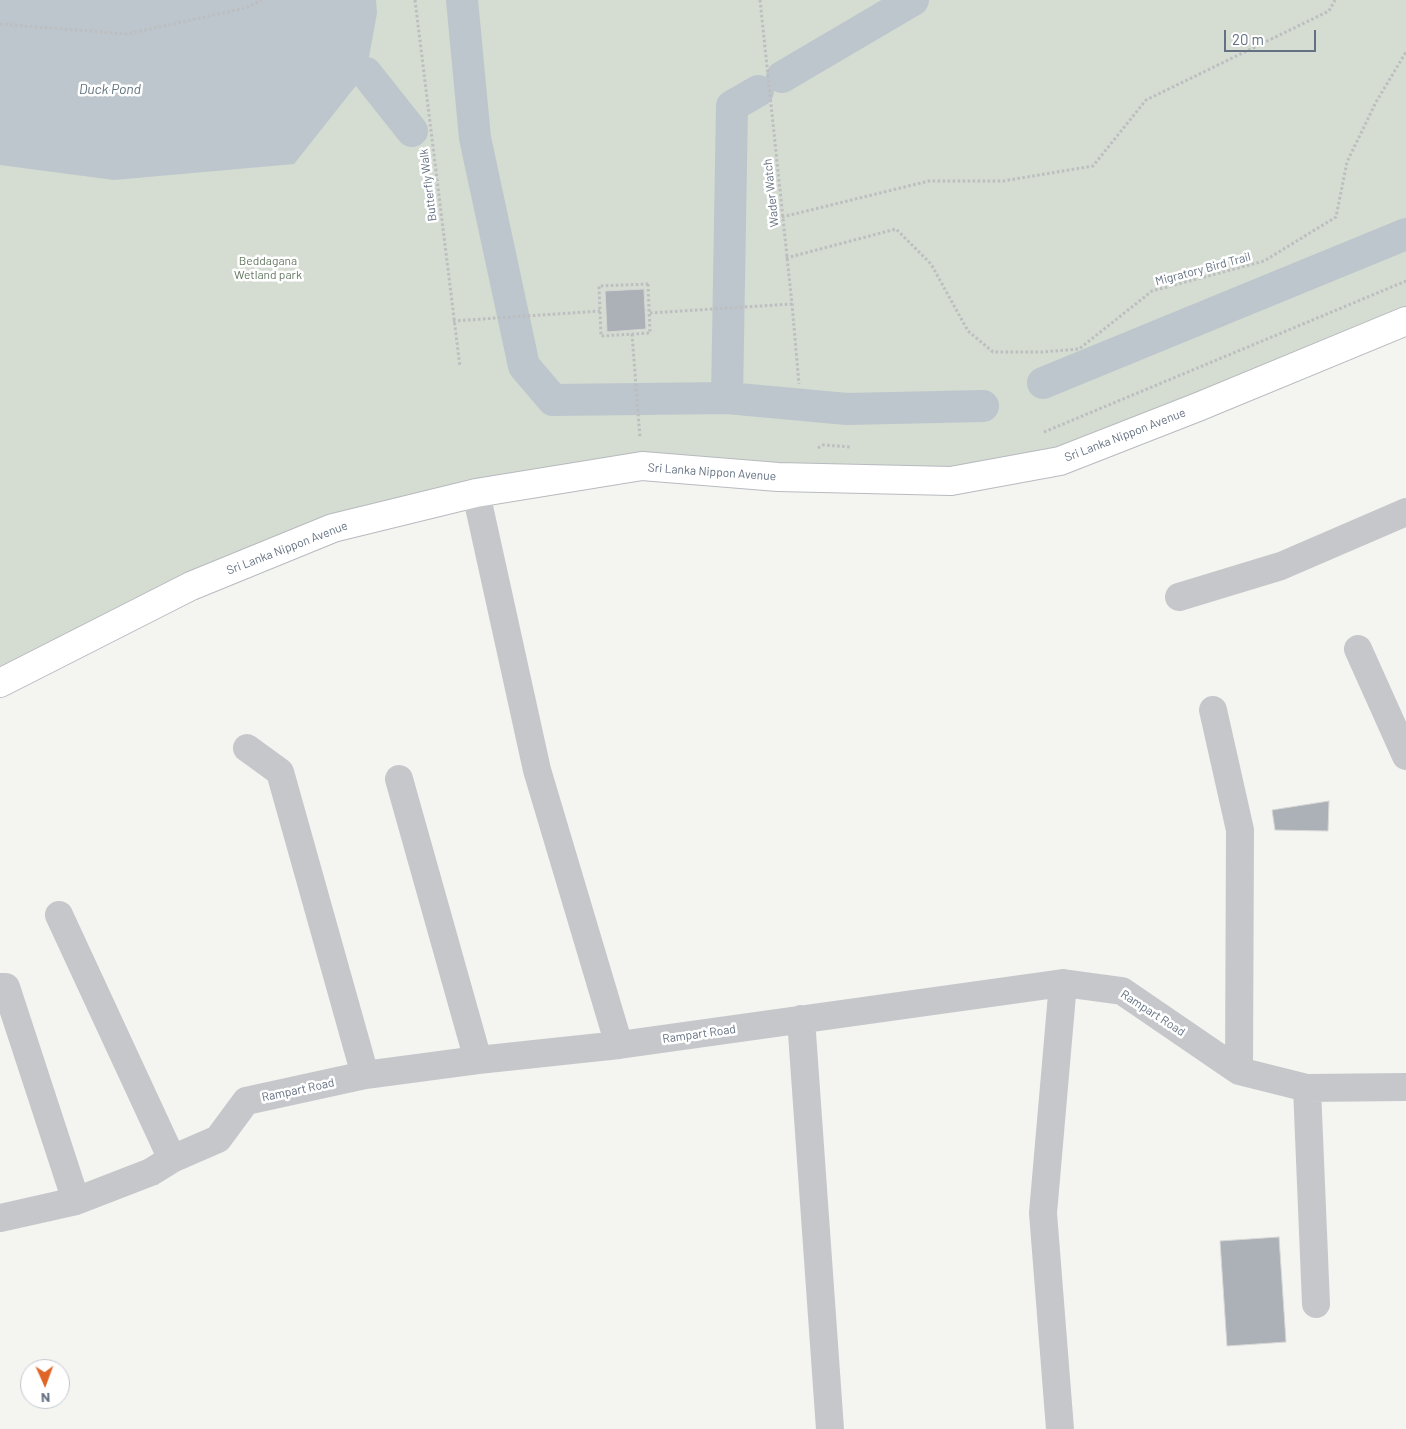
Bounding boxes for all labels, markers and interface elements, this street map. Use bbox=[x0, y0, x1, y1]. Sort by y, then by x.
scale bar bbox=[1226, 20, 1318, 52]
text: 20 m bbox=[1232, 30, 1264, 48]
water label: Duck Pond bbox=[79, 81, 141, 97]
street label: Butterfly Walk bbox=[416, 148, 440, 222]
street label: Wader Watch bbox=[760, 158, 782, 228]
street label: Migratory Bird Trail bbox=[1154, 249, 1252, 289]
park label: Beddagana Wetland park bbox=[234, 254, 302, 282]
street label: Sri Lanka Nippon Avenue bbox=[1062, 405, 1188, 465]
street label: Sri Lanka Nippon Avenue bbox=[647, 460, 777, 484]
street label: Sri Lanka Nippon Avenue bbox=[224, 518, 350, 578]
street label: Rampart Road bbox=[1118, 987, 1188, 1039]
street label: Rampart Road bbox=[661, 1022, 737, 1046]
street label: Rampart Road bbox=[260, 1075, 336, 1105]
north arrow bbox=[20, 1359, 70, 1409]
text: N bbox=[41, 1390, 50, 1407]

